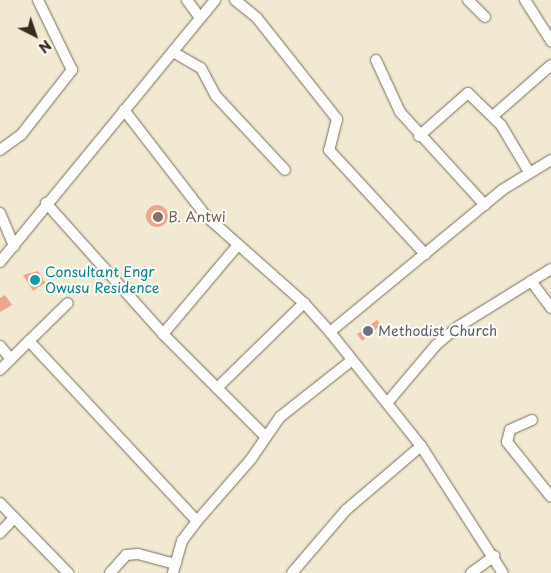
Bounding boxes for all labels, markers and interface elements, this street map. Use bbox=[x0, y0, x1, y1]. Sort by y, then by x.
north arrow bbox=[10, 10, 60, 60]
text: N bbox=[34, 35, 56, 58]
place label: B. Antwi bbox=[168, 209, 225, 225]
marker: B. Antwi bbox=[152, 211, 164, 223]
place label: Consultant Engr Owusu Residence bbox=[45, 264, 159, 296]
marker: Consultant Engr Owusu Residence bbox=[29, 274, 41, 286]
place label: Methodist Church bbox=[378, 323, 497, 339]
marker: Methodist Church bbox=[362, 325, 374, 337]

